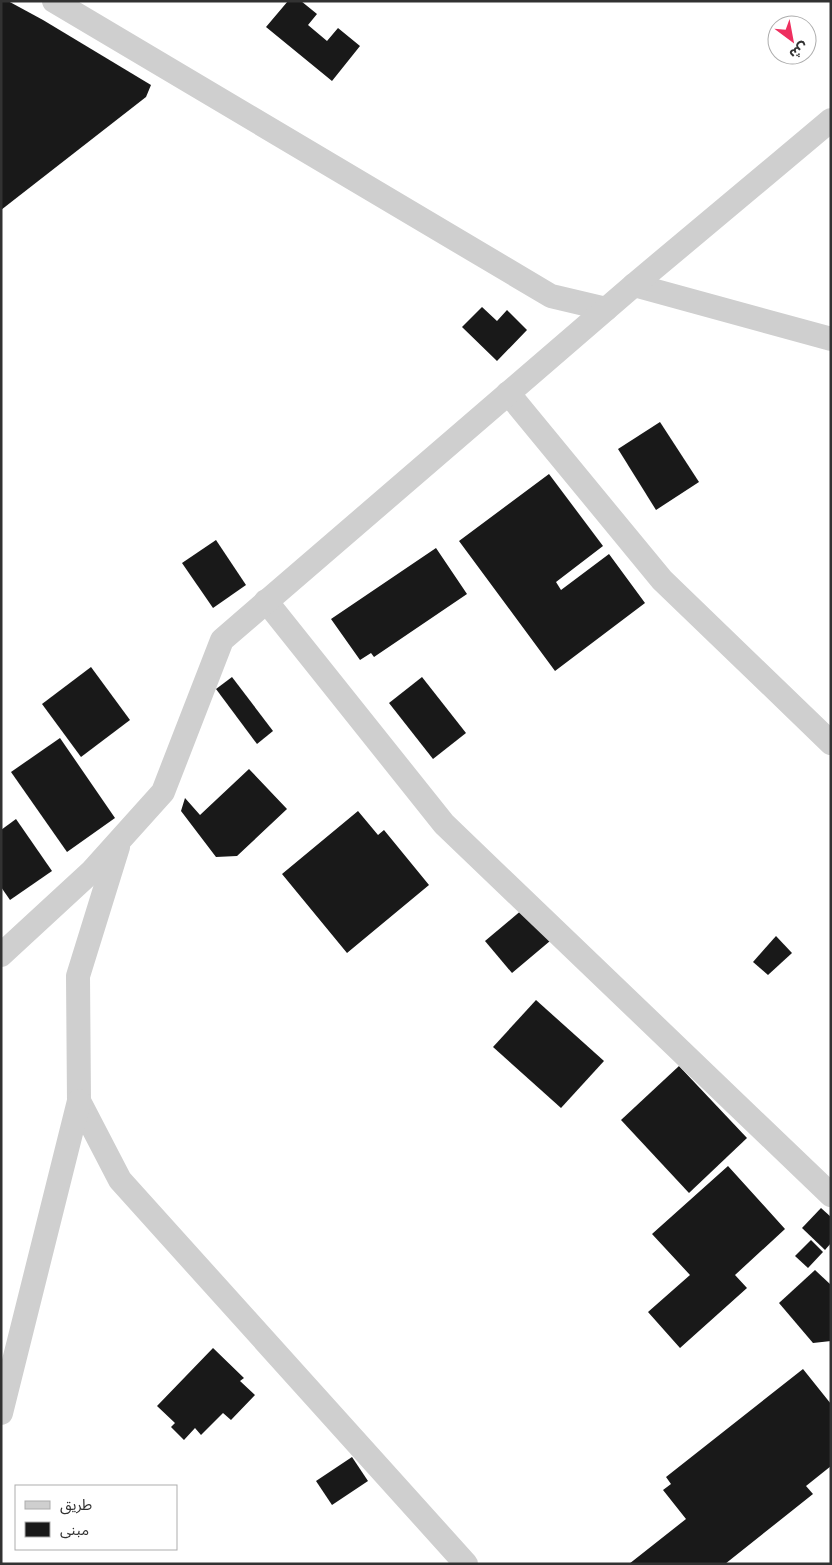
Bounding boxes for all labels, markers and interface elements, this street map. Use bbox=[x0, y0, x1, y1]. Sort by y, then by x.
north arrow bbox=[767, 15, 817, 65]
text: ش bbox=[786, 38, 812, 64]
legend bbox=[15, 1485, 178, 1550]
text: طريق bbox=[60, 1494, 92, 1515]
text: مبنى bbox=[60, 1519, 89, 1540]

